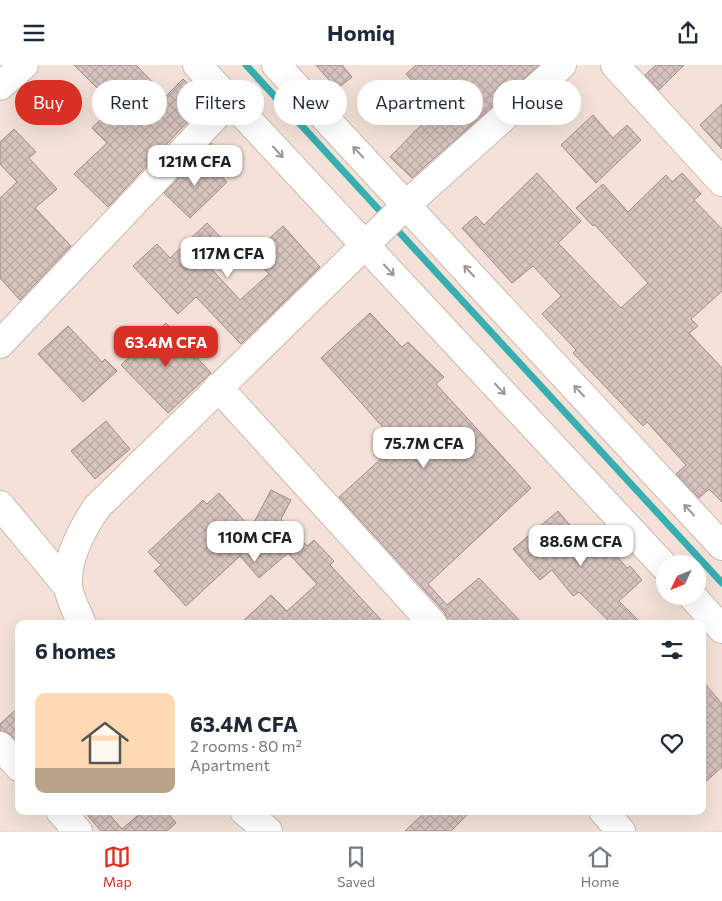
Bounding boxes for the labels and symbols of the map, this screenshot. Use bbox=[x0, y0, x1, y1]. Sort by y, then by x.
pin: 121M CFA bbox=[143, 145, 247, 187]
one-way arrow bbox=[272, 145, 284, 158]
one-way arrow bbox=[352, 146, 364, 158]
pin: 117M CFA bbox=[176, 237, 280, 279]
one-way arrow bbox=[383, 264, 395, 277]
one-way arrow bbox=[463, 265, 475, 278]
pin: 63.4M CFA bbox=[109, 325, 223, 368]
one-way arrow bbox=[494, 383, 506, 396]
one-way arrow bbox=[573, 384, 585, 397]
pin: 75.7M CFA bbox=[367, 427, 481, 469]
one-way arrow bbox=[683, 504, 695, 517]
pin: 110M CFA bbox=[203, 521, 307, 563]
pin: 88.6M CFA bbox=[524, 525, 638, 567]
north arrow bbox=[656, 555, 706, 605]

